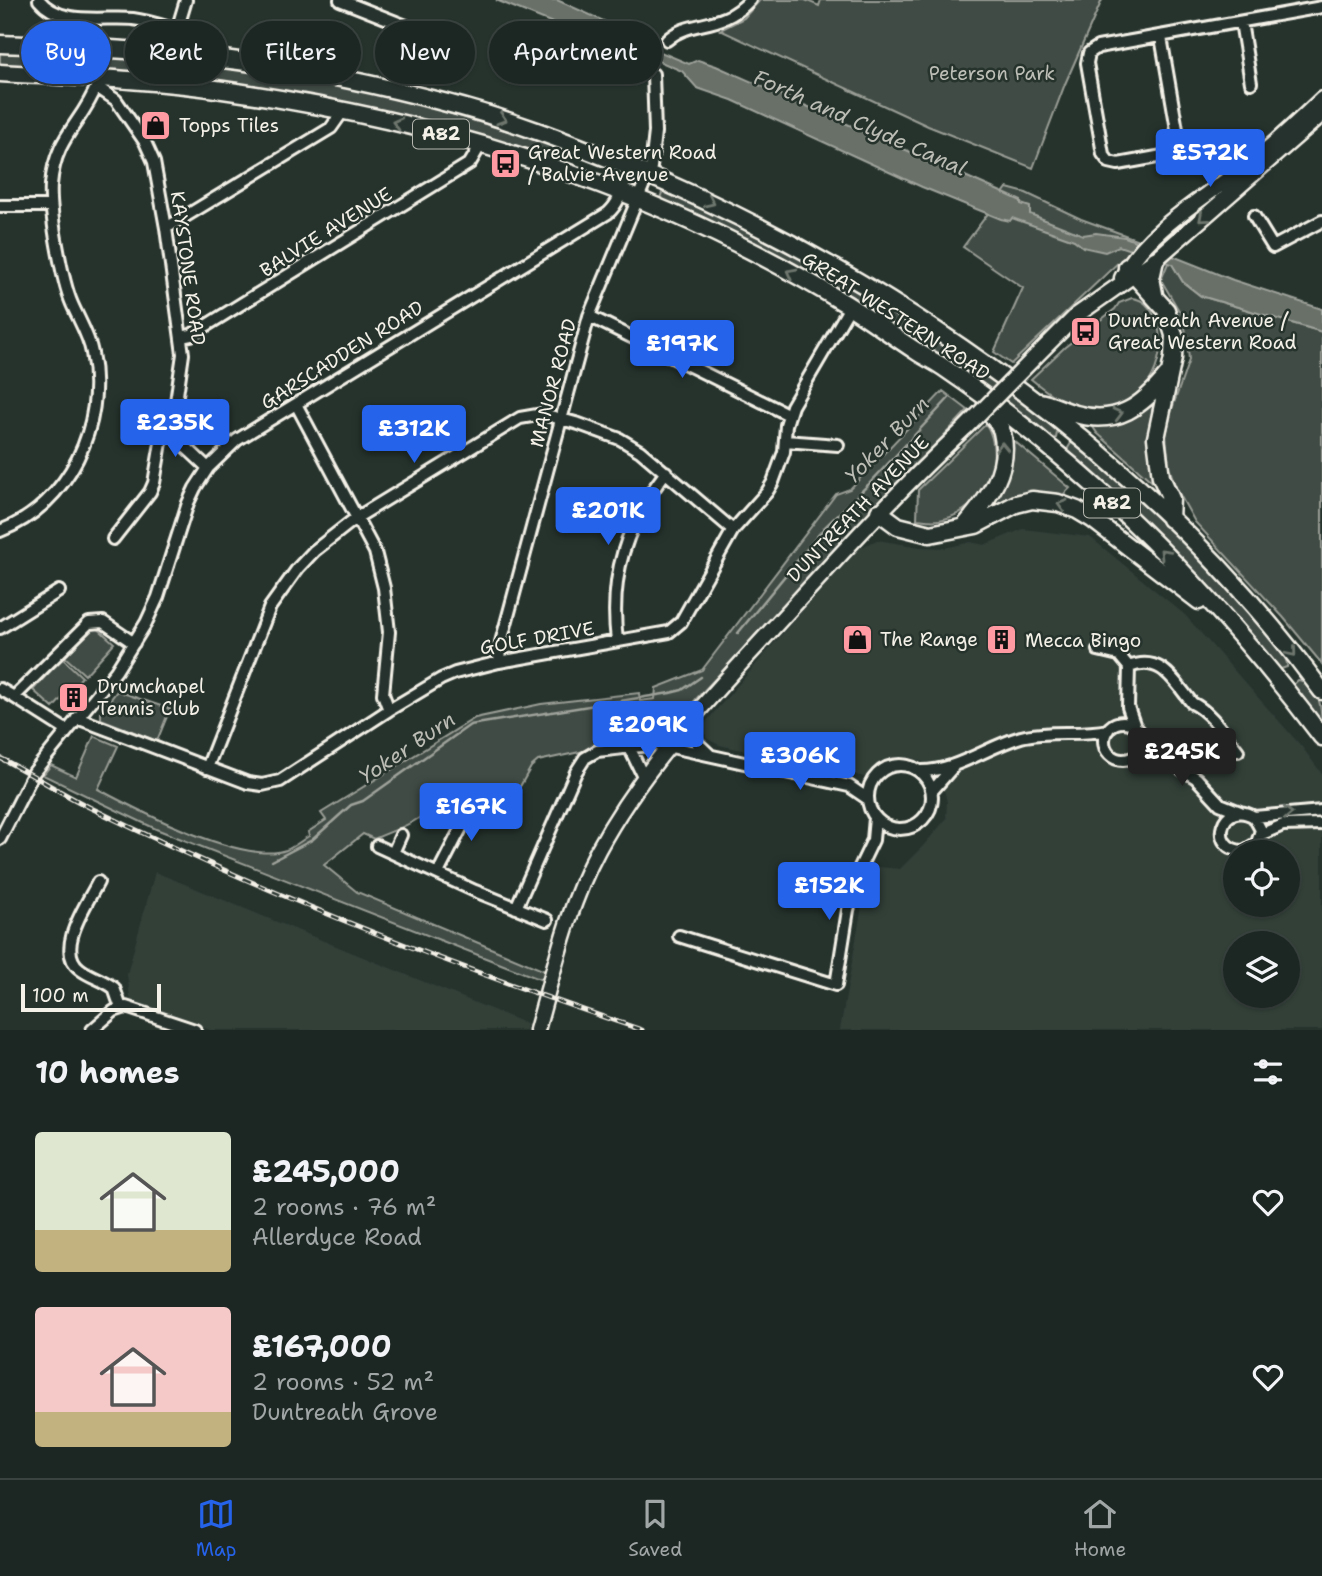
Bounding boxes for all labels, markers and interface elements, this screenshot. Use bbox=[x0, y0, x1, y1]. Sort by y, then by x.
chip: Buy bbox=[21, 21, 111, 84]
chip: Rent bbox=[125, 21, 227, 84]
chip: Filters bbox=[241, 21, 361, 84]
chip: New bbox=[375, 21, 475, 84]
chip: Apartment bbox=[489, 21, 662, 84]
park label: Peterson Park bbox=[929, 61, 1055, 86]
water label: Forth and Clyde Canal bbox=[749, 63, 971, 183]
shop icon: Topps Tiles bbox=[139, 108, 173, 142]
one-way arrow bbox=[495, 111, 507, 125]
place label: Topps Tiles bbox=[179, 113, 279, 138]
one-way arrow bbox=[391, 117, 403, 131]
road number: A82 bbox=[413, 119, 469, 148]
pin: £572K bbox=[1161, 130, 1259, 189]
text: £572K bbox=[1172, 137, 1248, 167]
place label: Great Western Road / Balvie Avenue bbox=[528, 140, 717, 187]
bus stop icon: Great Western Road / Balvie Avenue bbox=[488, 146, 522, 180]
street label: BALVIE AVENUE bbox=[255, 181, 397, 283]
street label: KAYSTONE ROAD bbox=[165, 189, 211, 347]
one-way arrow bbox=[703, 194, 715, 208]
one-way arrow bbox=[1198, 210, 1211, 222]
street label: GREAT WESTERN ROAD bbox=[797, 246, 995, 386]
one-way arrow bbox=[786, 267, 799, 281]
street label: GARSCADDEN ROAD bbox=[256, 295, 428, 415]
place label: Duntreath Avenue / Great Western Road bbox=[1108, 308, 1297, 355]
bus stop icon: Duntreath Avenue / Great Western Road bbox=[1068, 314, 1102, 348]
street label: MANOR ROAD bbox=[524, 316, 582, 450]
pin: £197K bbox=[633, 320, 731, 380]
text: £197K bbox=[646, 328, 718, 358]
water label: Yoker Burn bbox=[838, 390, 936, 490]
pin: £235K bbox=[126, 400, 224, 459]
pin: £312K bbox=[365, 406, 463, 465]
text: £235K bbox=[136, 407, 214, 437]
one-way arrow bbox=[1111, 408, 1123, 422]
text: £312K bbox=[378, 413, 450, 443]
street label: DUNTREATH AVENUE bbox=[781, 430, 935, 588]
one-way arrow bbox=[994, 441, 1010, 452]
pin: £201K bbox=[559, 488, 657, 547]
road number: A82 bbox=[1084, 489, 1140, 518]
text: £201K bbox=[572, 495, 644, 525]
one-way arrow bbox=[1056, 499, 1068, 513]
one-way arrow bbox=[1159, 549, 1172, 562]
street label: GOLF DRIVE bbox=[478, 616, 596, 660]
shop icon: The Range bbox=[840, 622, 874, 656]
building icon: Mecca Bingo bbox=[985, 623, 1019, 657]
place label: The Range bbox=[880, 627, 978, 652]
place label: Mecca Bingo bbox=[1025, 628, 1141, 653]
one-way arrow bbox=[1284, 645, 1297, 657]
place label: Drumchapel Tennis Club bbox=[97, 674, 205, 721]
building icon: Drumchapel Tennis Club bbox=[57, 680, 91, 714]
pin: £209K bbox=[599, 702, 697, 761]
water label: Yoker Burn bbox=[353, 705, 461, 791]
text: £209K bbox=[609, 709, 687, 739]
pin: £245K bbox=[1133, 728, 1231, 788]
pin: £306K bbox=[751, 732, 849, 792]
text: £245K bbox=[1144, 736, 1220, 766]
text: £306K bbox=[760, 740, 840, 770]
pin: £167K bbox=[422, 784, 520, 843]
text: £167K bbox=[436, 791, 506, 821]
one-way arrow bbox=[1283, 806, 1294, 821]
map controls bbox=[1223, 840, 1300, 1008]
button: locate bbox=[1223, 840, 1300, 917]
pin: £152K bbox=[780, 862, 878, 922]
text: £152K bbox=[794, 870, 864, 900]
button: layers bbox=[1223, 931, 1300, 1008]
scale bar bbox=[21, 981, 161, 1013]
text: 100 m bbox=[32, 983, 89, 1008]
text: 10 homes bbox=[35, 1052, 180, 1093]
icon: filters bbox=[1249, 1053, 1287, 1091]
text: £245,000 bbox=[252, 1151, 400, 1192]
icon: home bbox=[91, 1160, 175, 1244]
icon: heart bbox=[1249, 1183, 1287, 1221]
text: 2 rooms · 76 m² bbox=[252, 1192, 436, 1222]
text: Allerdyce Road bbox=[252, 1222, 422, 1252]
text: £167,000 bbox=[252, 1326, 392, 1367]
icon: home bbox=[91, 1335, 175, 1419]
icon: heart bbox=[1249, 1358, 1287, 1396]
text: 2 rooms · 52 m² bbox=[252, 1367, 434, 1397]
text: Duntreath Grove bbox=[252, 1397, 438, 1427]
tab: Map bbox=[196, 1495, 237, 1562]
tab: Saved bbox=[628, 1495, 682, 1562]
tab: Home bbox=[1074, 1495, 1126, 1562]

